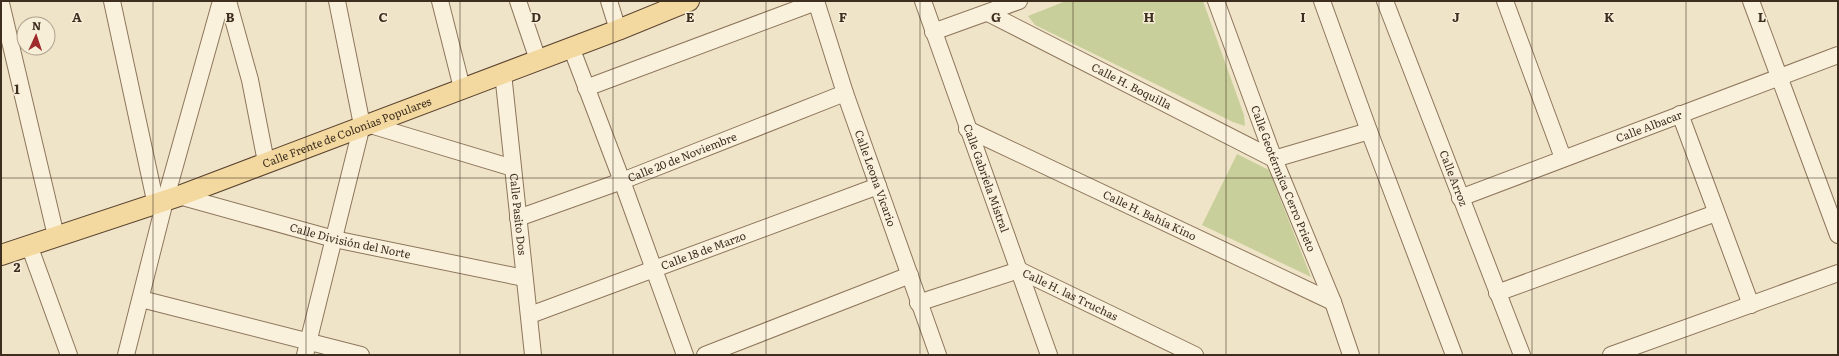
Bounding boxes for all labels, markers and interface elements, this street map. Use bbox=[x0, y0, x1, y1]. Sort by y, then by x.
text: A bbox=[72, 7, 82, 26]
text: B bbox=[226, 7, 235, 26]
text: C bbox=[378, 7, 388, 26]
text: D bbox=[531, 7, 541, 26]
text: E bbox=[686, 7, 695, 26]
text: F bbox=[839, 7, 847, 26]
text: G bbox=[991, 7, 1001, 26]
text: H bbox=[1144, 7, 1155, 26]
text: I bbox=[1300, 7, 1306, 26]
text: J bbox=[1452, 7, 1460, 26]
text: K bbox=[1604, 7, 1615, 26]
text: L bbox=[1758, 7, 1766, 26]
north arrow bbox=[16, 16, 56, 56]
text: N bbox=[32, 17, 42, 33]
street label: Calle H. Boquilla bbox=[1089, 58, 1175, 112]
text: 1 bbox=[14, 79, 20, 98]
street label: Calle Frente de Colonias Populares bbox=[260, 92, 433, 171]
street label: Calle Geotérmica Cerro Prieto bbox=[1248, 103, 1320, 254]
street label: Calle Albacar bbox=[1613, 106, 1685, 145]
street label: Calle Gabriela Mistral bbox=[960, 121, 1014, 234]
street label: Calle Leona Vicario bbox=[852, 127, 901, 229]
street label: Calle 20 de Noviembre bbox=[625, 128, 739, 185]
street label: Calle Arroz bbox=[1436, 148, 1473, 209]
street label: Calle Pasito Dos bbox=[507, 172, 531, 256]
street label: Calle H. Bahía Kino bbox=[1101, 185, 1199, 243]
street label: Calle División del Norte bbox=[288, 218, 412, 262]
street label: Calle 18 de Marzo bbox=[658, 227, 748, 273]
text: 2 bbox=[14, 257, 21, 276]
street label: Calle H. las Truchas bbox=[1020, 264, 1121, 324]

